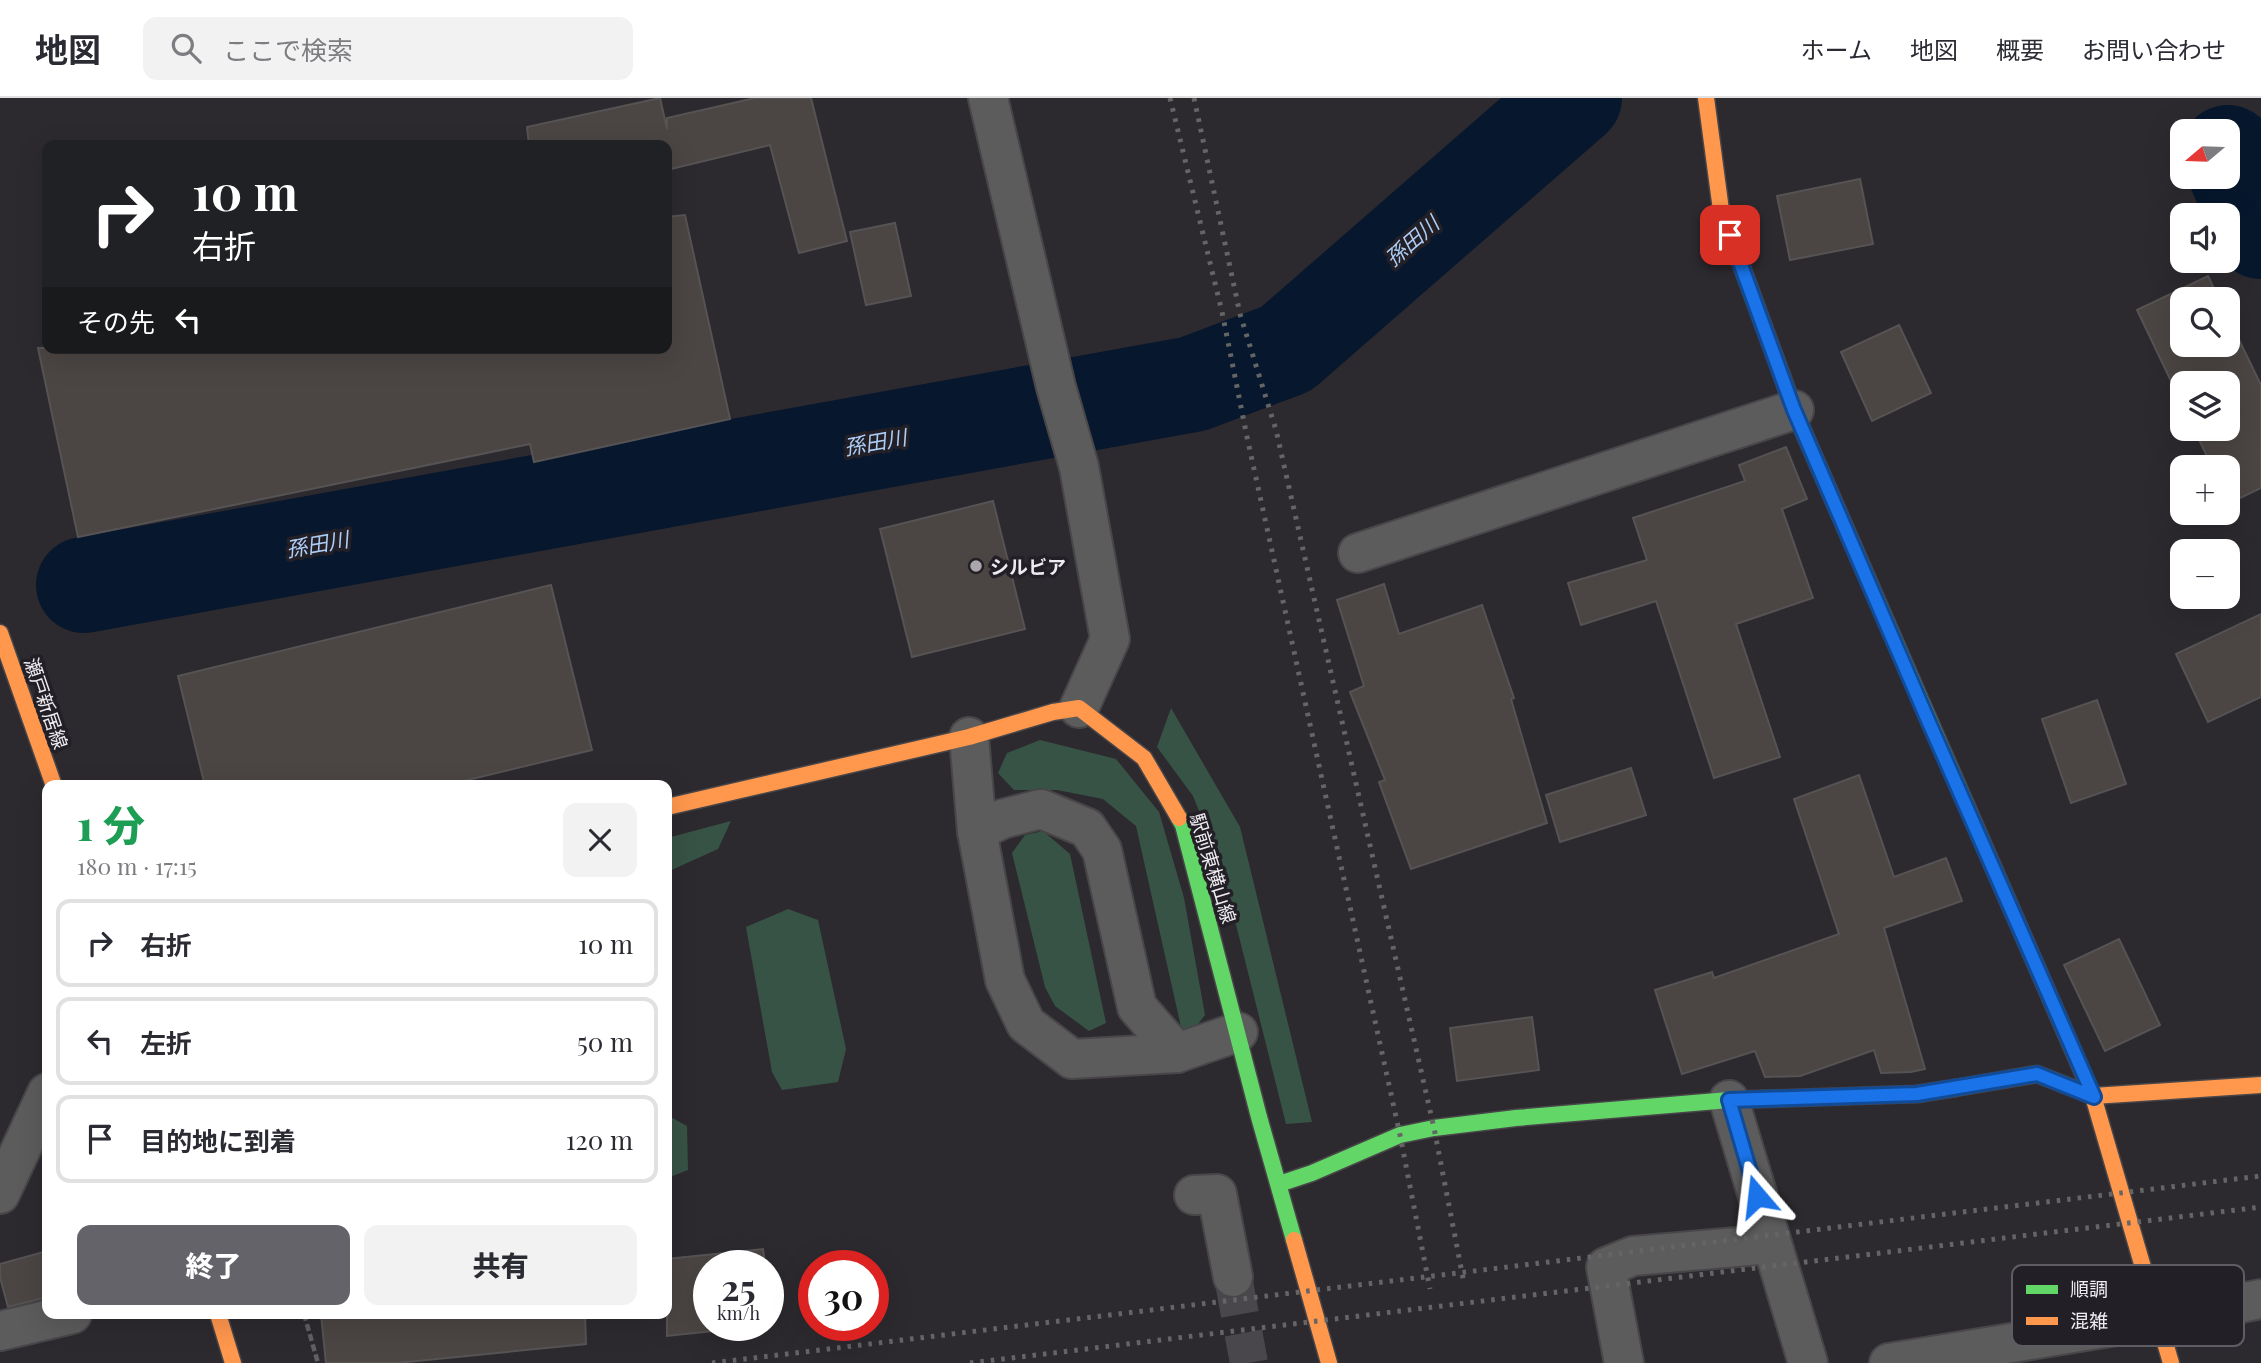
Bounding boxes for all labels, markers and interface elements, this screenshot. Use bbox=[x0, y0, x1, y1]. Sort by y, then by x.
search box bbox=[143, 17, 633, 80]
text: 地図 bbox=[35, 26, 101, 70]
icon: search bbox=[167, 29, 205, 67]
text: ここで検索 bbox=[223, 32, 353, 67]
text: ホーム bbox=[1801, 33, 1872, 65]
text: 地図 bbox=[1910, 33, 1958, 65]
text: 概要 bbox=[1996, 33, 2044, 65]
text: お問い合わせ bbox=[2082, 33, 2226, 65]
north arrow bbox=[2170, 119, 2240, 189]
map controls bbox=[2170, 119, 2240, 609]
text: 10 m bbox=[192, 158, 298, 223]
icon: right bbox=[77, 168, 168, 259]
button: sound bbox=[2170, 203, 2240, 273]
pin bbox=[1700, 205, 1760, 265]
water label: 孫田川 bbox=[1378, 207, 1445, 271]
icon: arrive bbox=[1711, 216, 1749, 254]
text: 右折 bbox=[192, 223, 256, 266]
button: search bbox=[2170, 287, 2240, 357]
icon: left bbox=[169, 301, 207, 339]
text: その先 bbox=[77, 304, 155, 339]
button: layers bbox=[2170, 371, 2240, 441]
water label: 孫田川 bbox=[842, 421, 910, 460]
button: + bbox=[2170, 455, 2240, 525]
water label: 孫田川 bbox=[284, 523, 352, 562]
button: − bbox=[2170, 539, 2240, 609]
place label: シルビア bbox=[990, 553, 1066, 579]
marker: シルビア bbox=[968, 558, 984, 574]
street label: 瀬戸新居線 bbox=[19, 654, 75, 752]
text: 1 分 bbox=[77, 796, 145, 852]
button: close bbox=[563, 803, 637, 877]
street label: 駅前東横山線 bbox=[1185, 810, 1243, 926]
text: 180 m · 17:15 bbox=[77, 850, 197, 881]
icon: right bbox=[81, 924, 119, 962]
text: 10 m bbox=[578, 926, 633, 961]
text: 右折 bbox=[140, 927, 192, 962]
icon: left bbox=[81, 1022, 119, 1060]
text: 50 m bbox=[577, 1024, 633, 1059]
text: 左折 bbox=[140, 1025, 192, 1060]
icon: arrive bbox=[81, 1120, 119, 1158]
text: 120 m bbox=[566, 1122, 633, 1157]
text: 目的地に到着 bbox=[140, 1123, 296, 1158]
position arrow bbox=[1720, 1159, 1794, 1233]
button: 終了 bbox=[77, 1225, 350, 1305]
button: 共有 bbox=[364, 1225, 637, 1305]
speed limit sign: 30 bbox=[798, 1250, 889, 1341]
text: 25 bbox=[721, 1263, 756, 1310]
legend bbox=[2012, 1265, 2244, 1346]
text: 順調 bbox=[2070, 1275, 2108, 1301]
text: km/h bbox=[717, 1301, 760, 1325]
text: 混雑 bbox=[2070, 1307, 2108, 1333]

